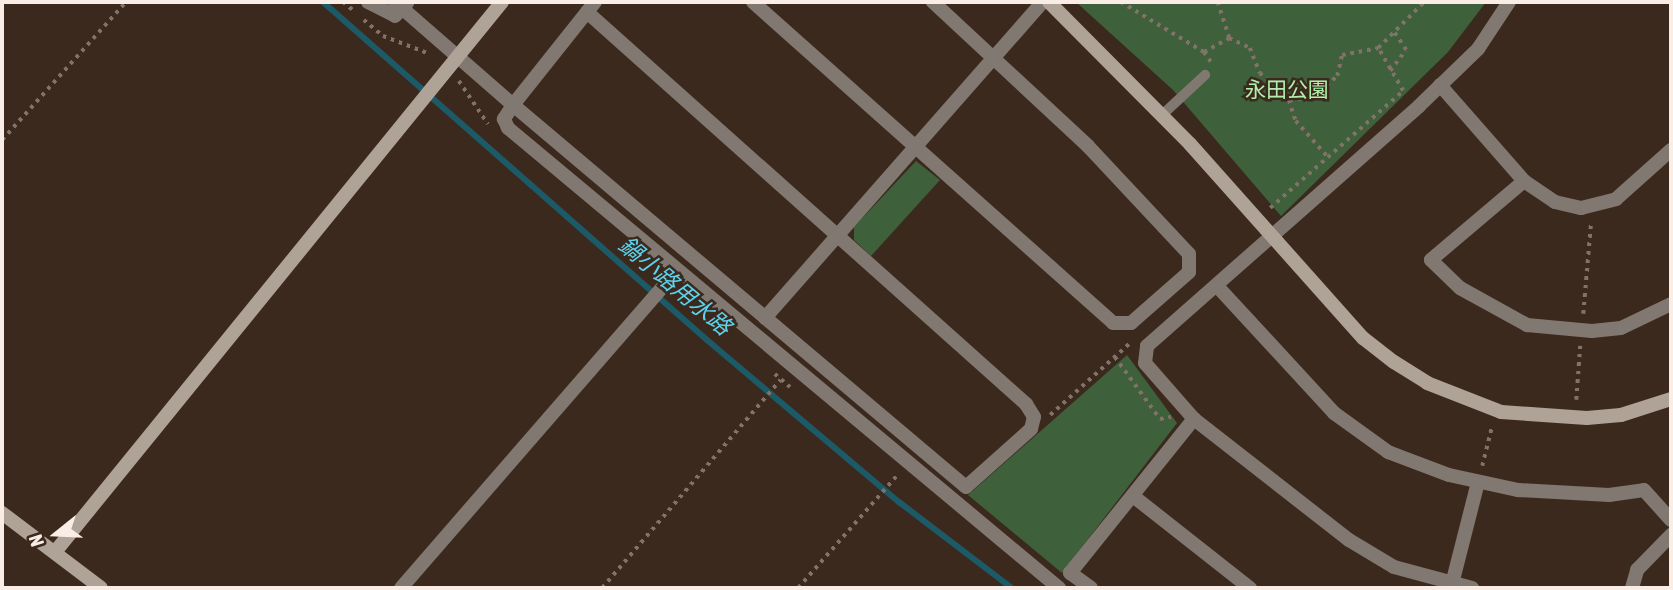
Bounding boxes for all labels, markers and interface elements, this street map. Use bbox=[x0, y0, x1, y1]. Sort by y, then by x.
park label: 永田公園 bbox=[1245, 76, 1329, 102]
water label: 鍋小路用水路 bbox=[613, 231, 737, 341]
north arrow bbox=[21, 499, 91, 569]
text: N bbox=[24, 532, 48, 549]

